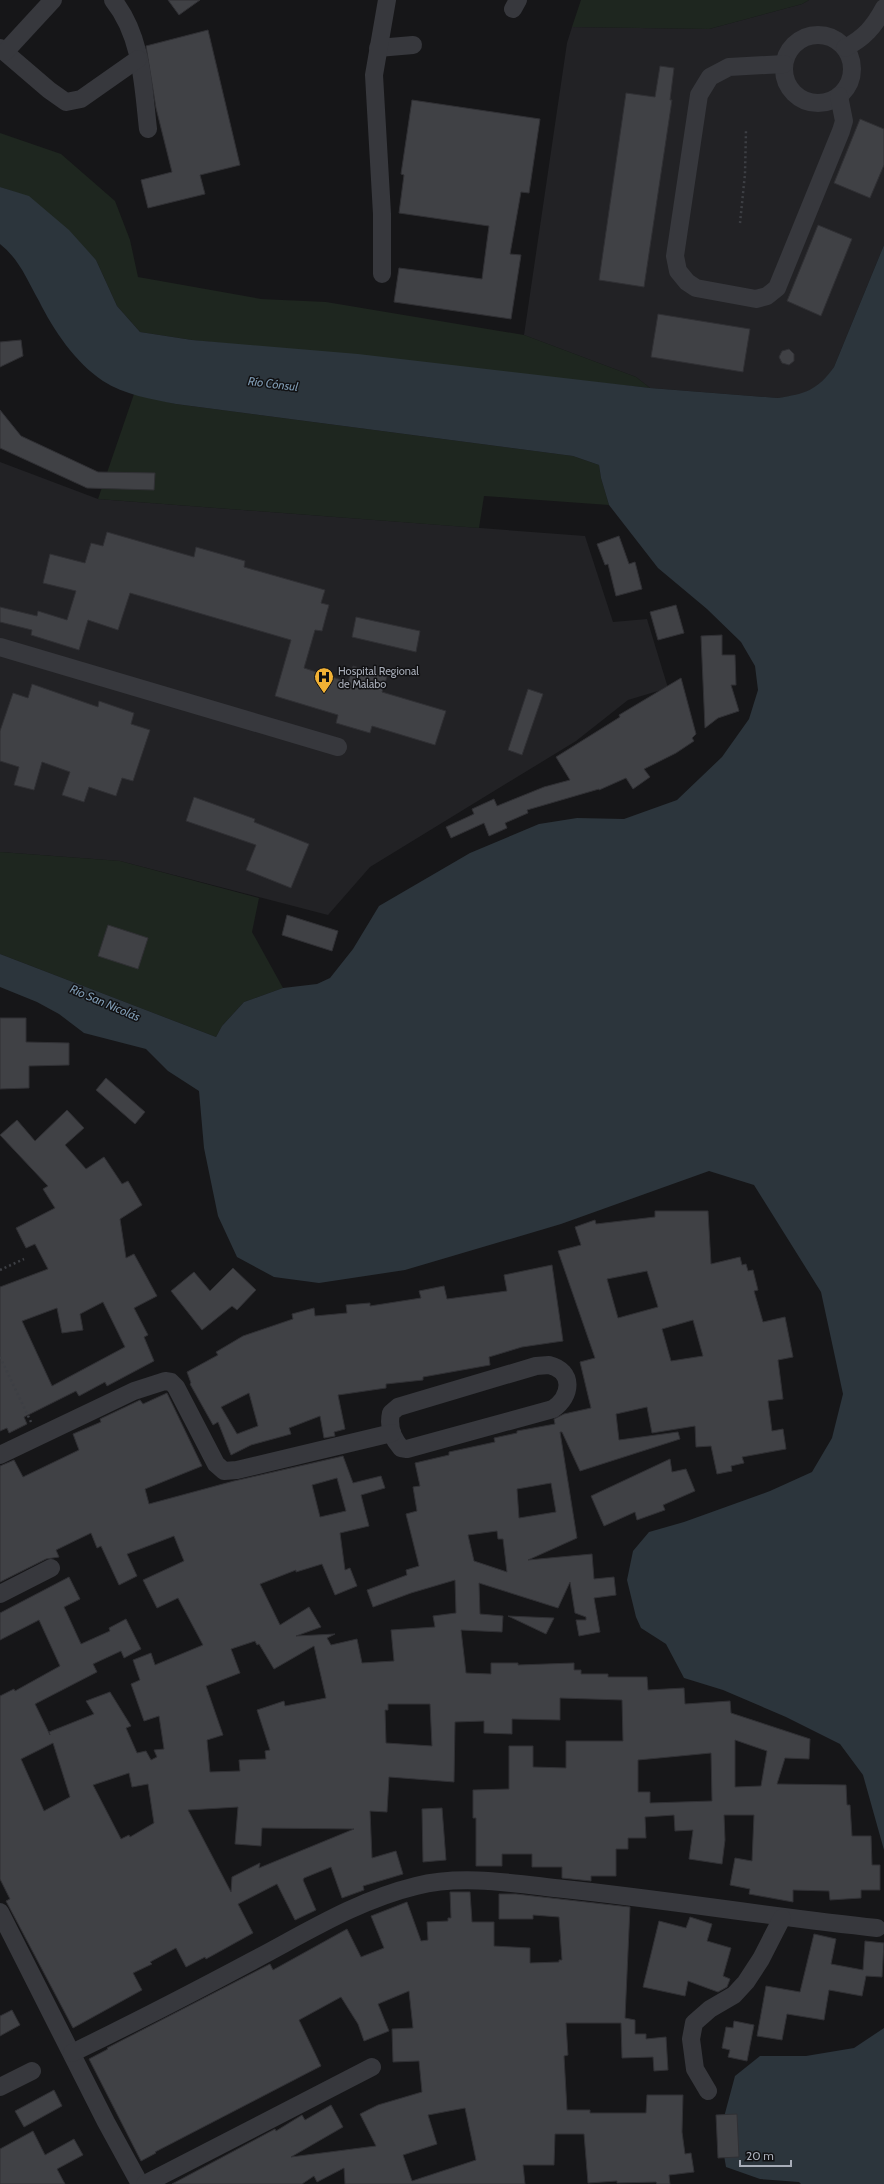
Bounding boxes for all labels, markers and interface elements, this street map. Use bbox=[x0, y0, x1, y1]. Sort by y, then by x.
water label: Río Cónsul bbox=[247, 373, 299, 394]
place label: Hospital Regional de Malabo bbox=[338, 664, 419, 691]
hospital icon: Hospital Regional de Malabo bbox=[313, 666, 335, 694]
water label: Río San Nicolás bbox=[68, 981, 143, 1024]
scale bar bbox=[740, 2142, 791, 2168]
text: 20 m bbox=[746, 2148, 774, 2163]

